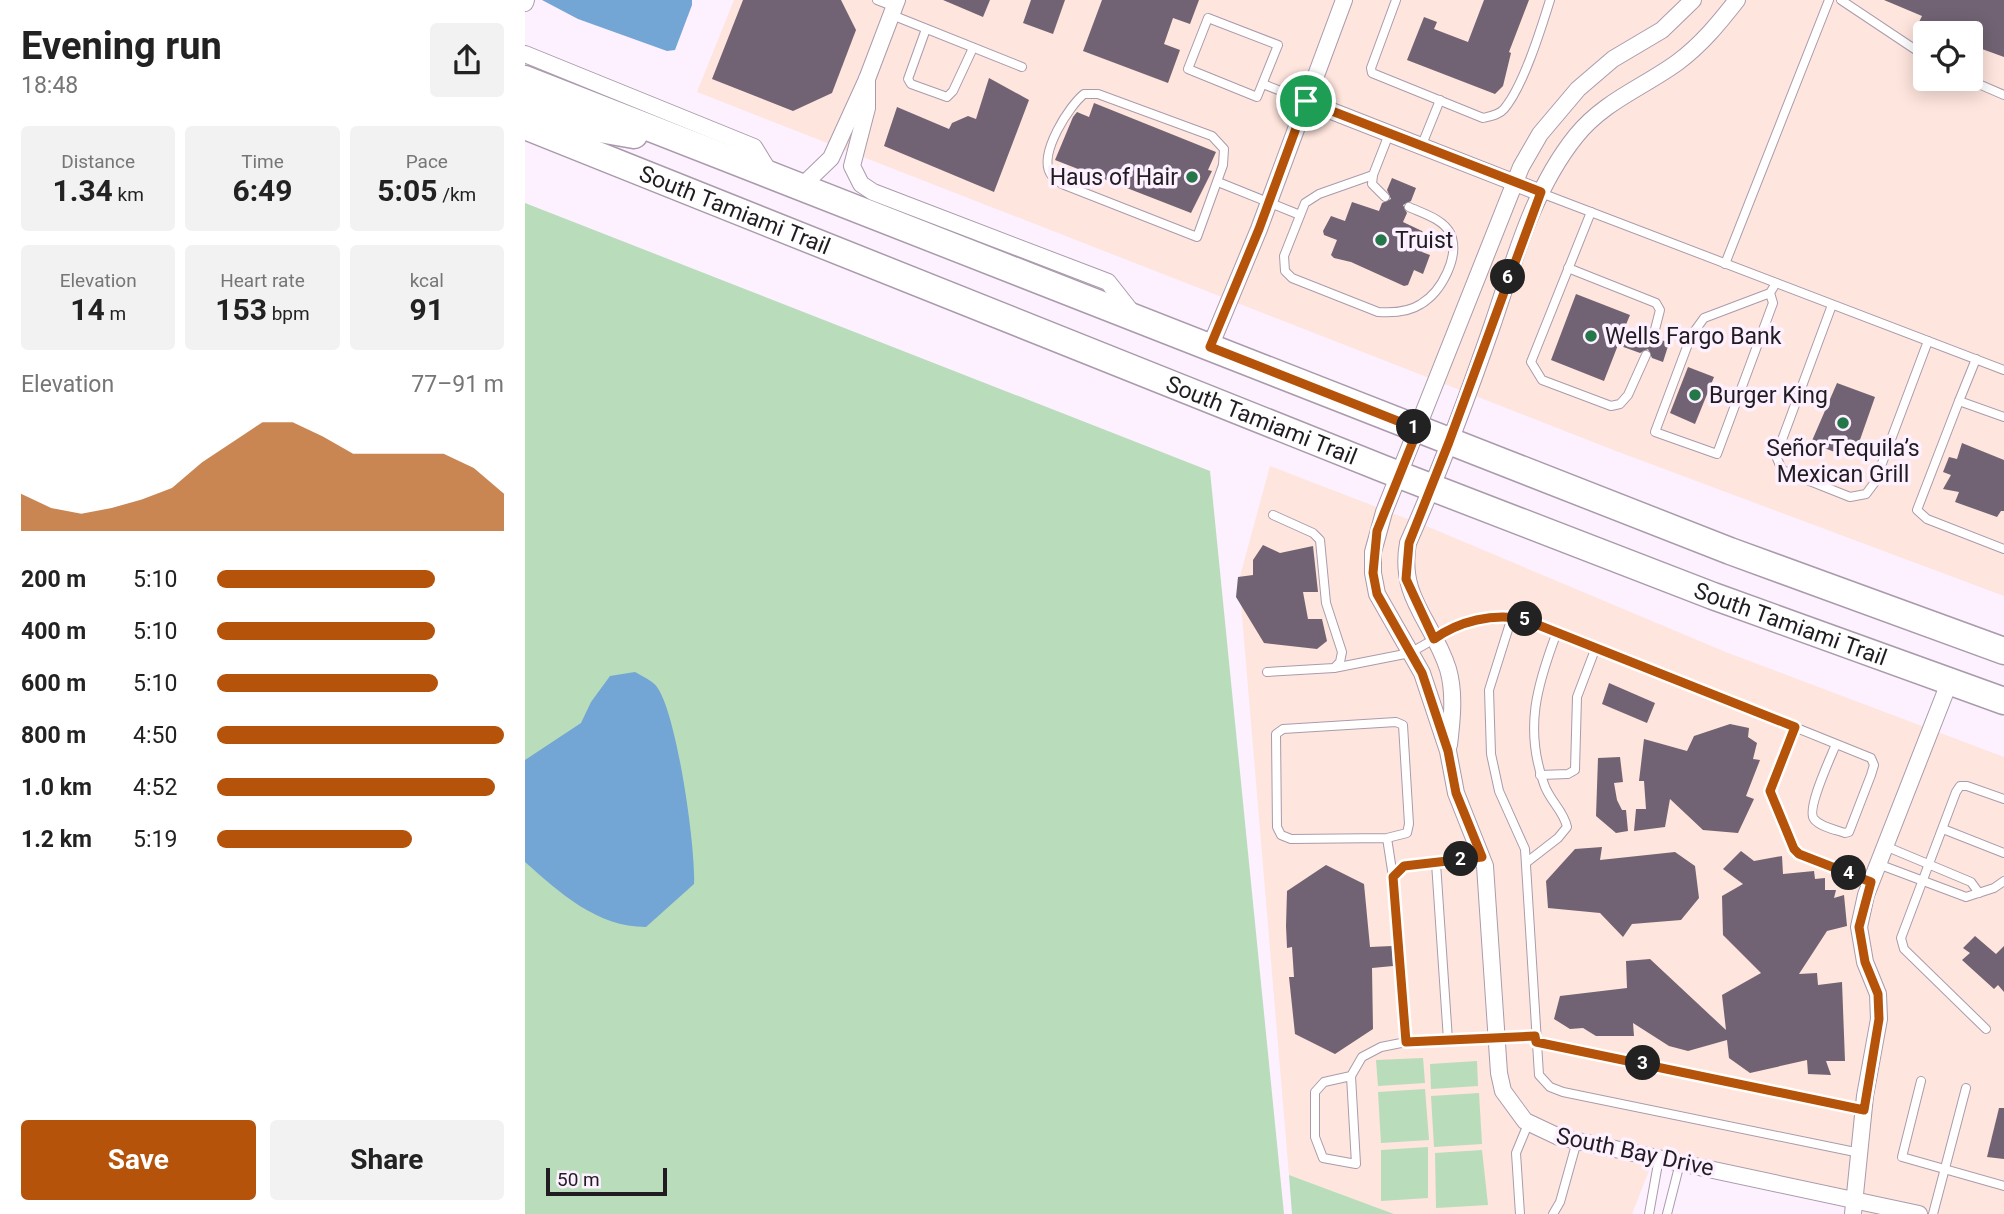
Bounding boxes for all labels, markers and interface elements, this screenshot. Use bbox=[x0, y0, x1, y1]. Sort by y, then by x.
map controls bbox=[1913, 21, 1983, 91]
button: locate bbox=[1913, 21, 1983, 91]
button: share bbox=[430, 23, 504, 97]
text: Evening run bbox=[21, 24, 222, 68]
pin bbox=[1276, 71, 1336, 131]
text: 18:48 bbox=[21, 72, 78, 99]
icon: arrive bbox=[1287, 82, 1325, 120]
text: Distance bbox=[61, 150, 135, 173]
text: Time bbox=[241, 150, 284, 173]
text: Pace bbox=[406, 150, 448, 173]
street label: South Tamiami Trail bbox=[636, 160, 834, 260]
place label: Haus of Hair bbox=[1050, 164, 1178, 191]
marker: Haus of Hair bbox=[1184, 169, 1200, 185]
text: 1.34 bbox=[52, 173, 113, 208]
text: 6:49 bbox=[232, 173, 293, 208]
text: 5:05 bbox=[377, 173, 437, 208]
text: km bbox=[113, 183, 144, 206]
text: /km bbox=[437, 183, 476, 206]
place label: Truist bbox=[1395, 227, 1453, 254]
marker: Truist bbox=[1373, 232, 1389, 248]
pin: 6 bbox=[1490, 260, 1525, 294]
text: 6 bbox=[1502, 265, 1513, 288]
text: Elevation bbox=[60, 269, 137, 292]
text: Heart rate bbox=[220, 269, 305, 292]
text: kcal bbox=[410, 269, 444, 292]
text: 14 bbox=[70, 292, 105, 327]
text: 153 bbox=[215, 292, 267, 327]
text: 91 bbox=[410, 292, 444, 327]
text: m bbox=[105, 302, 126, 325]
text: bpm bbox=[267, 302, 310, 325]
place label: Wells Fargo Bank bbox=[1605, 323, 1782, 350]
marker: Wells Fargo Bank bbox=[1583, 328, 1599, 344]
street label: South Tamiami Trail bbox=[1162, 370, 1361, 470]
text: Elevation bbox=[21, 371, 114, 398]
text: 77–91 m bbox=[411, 371, 504, 398]
place label: Burger King bbox=[1709, 382, 1828, 409]
marker: Burger King bbox=[1687, 387, 1703, 403]
pin: 1 bbox=[1397, 410, 1431, 444]
text: 1 bbox=[1408, 415, 1419, 438]
marker: Señor Tequila’s Mexican Grill bbox=[1835, 415, 1851, 431]
place label: Señor Tequila’s Mexican Grill bbox=[1766, 435, 1920, 488]
text: 200 m bbox=[21, 566, 86, 593]
text: 5:10 bbox=[133, 566, 177, 593]
street label: South Tamiami Trail bbox=[1690, 576, 1891, 671]
pin: 5 bbox=[1507, 602, 1543, 636]
text: 5 bbox=[1519, 607, 1530, 630]
text: 400 m bbox=[21, 618, 86, 645]
text: 5:10 bbox=[133, 618, 177, 645]
text: 600 m bbox=[21, 670, 86, 697]
text: 5:10 bbox=[133, 670, 177, 697]
text: 800 m bbox=[21, 722, 86, 749]
text: 4:50 bbox=[133, 722, 177, 749]
text: 1.0 km bbox=[21, 774, 92, 801]
text: 4:52 bbox=[133, 774, 177, 801]
text: 1.2 km bbox=[21, 826, 92, 853]
text: 5:19 bbox=[133, 826, 177, 853]
pin: 2 bbox=[1443, 842, 1479, 876]
text: 2 bbox=[1455, 847, 1466, 870]
pin: 4 bbox=[1831, 856, 1867, 890]
text: 4 bbox=[1843, 861, 1854, 884]
pin: 3 bbox=[1625, 1046, 1661, 1080]
text: 3 bbox=[1637, 1051, 1648, 1074]
button: Save bbox=[21, 1120, 256, 1200]
button: Share bbox=[270, 1120, 504, 1200]
street label: South Bay Drive bbox=[1554, 1122, 1716, 1182]
scale bar bbox=[546, 1165, 667, 1197]
text: 50 m bbox=[557, 1168, 600, 1191]

